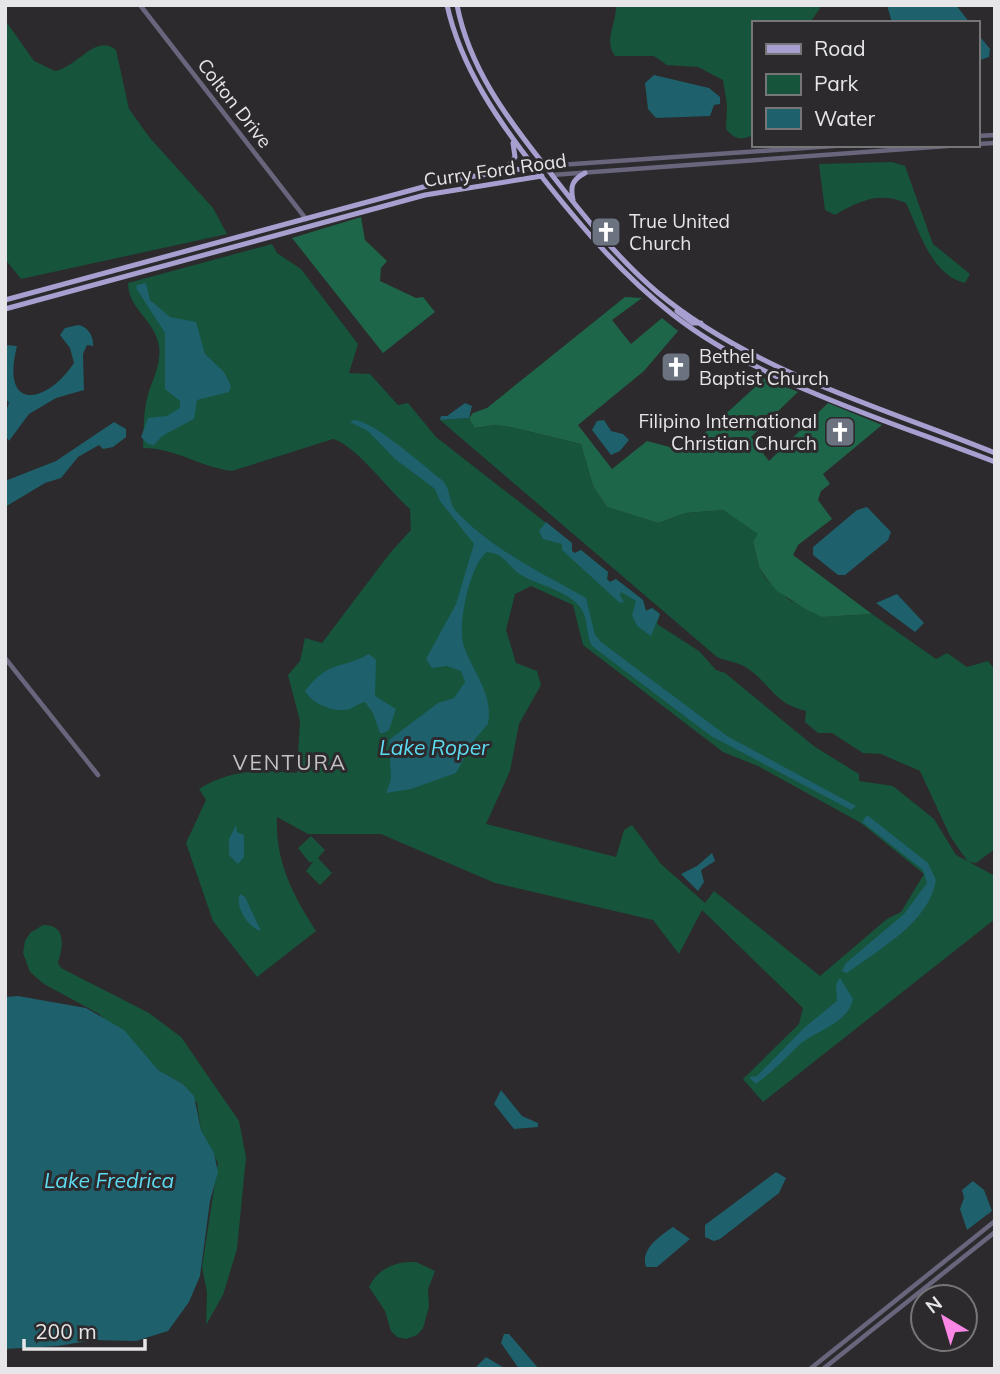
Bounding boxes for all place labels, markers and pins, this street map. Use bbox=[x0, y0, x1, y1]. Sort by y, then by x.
place label: True United Church bbox=[629, 209, 730, 255]
church icon: True United Church bbox=[589, 215, 623, 249]
place label: Bethel Baptist Church bbox=[699, 344, 829, 390]
church icon: Bethel Baptist Church bbox=[659, 350, 693, 384]
place label: Filipino International Christian Church bbox=[638, 409, 817, 455]
church icon: Filipino International Christian Church bbox=[823, 415, 857, 449]

